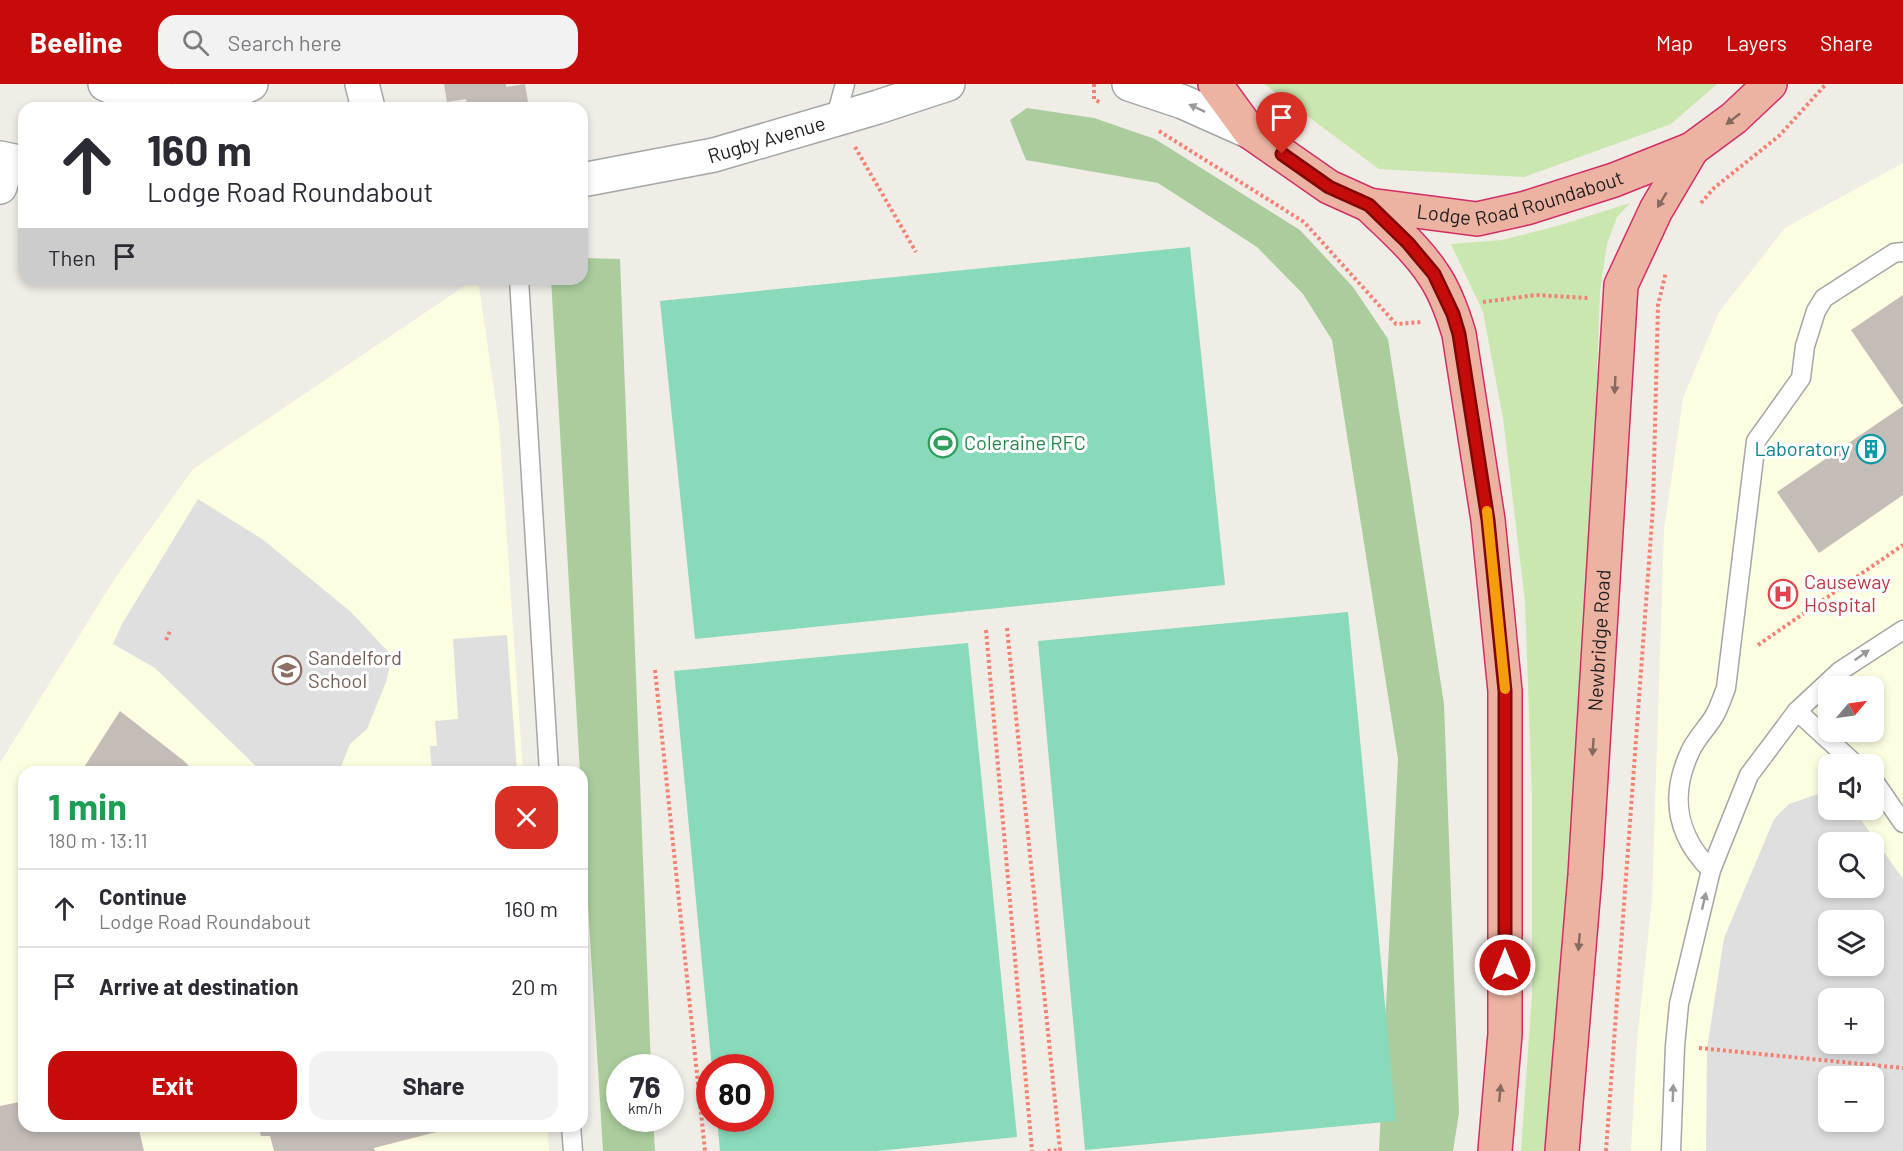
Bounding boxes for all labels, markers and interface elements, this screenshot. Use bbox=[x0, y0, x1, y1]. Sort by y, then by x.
search box bbox=[158, 15, 578, 69]
text: Beeline bbox=[30, 25, 122, 59]
icon: search bbox=[179, 26, 212, 59]
text: Search here bbox=[227, 29, 342, 55]
text: Map bbox=[1656, 30, 1693, 55]
text: Layers bbox=[1726, 30, 1787, 55]
text: Share bbox=[1820, 30, 1873, 55]
pin bbox=[1256, 92, 1307, 154]
icon: arrive bbox=[1265, 101, 1298, 134]
one-way arrow bbox=[1188, 103, 1205, 112]
street label: Rugby Avenue bbox=[705, 110, 828, 167]
one-way arrow bbox=[1725, 112, 1740, 124]
text: 160 m bbox=[147, 124, 252, 174]
icon: ahead bbox=[48, 126, 126, 204]
street label: Lodge Road Roundabout bbox=[1416, 165, 1626, 230]
text: Lodge Road Roundabout bbox=[147, 175, 433, 207]
one-way arrow bbox=[1657, 192, 1667, 209]
icon: arrive bbox=[108, 240, 141, 273]
text: Then bbox=[48, 244, 96, 270]
one-way arrow bbox=[1610, 375, 1620, 394]
sports icon: Coleraine RFC bbox=[927, 427, 959, 459]
place label: Coleraine RFC bbox=[964, 430, 1086, 454]
building icon: Laboratory bbox=[1855, 433, 1887, 465]
place label: Laboratory bbox=[1754, 436, 1850, 460]
street label: Newbridge Road bbox=[1582, 569, 1615, 712]
place label: Causeway Hospital bbox=[1804, 569, 1890, 616]
hospital icon: Causeway Hospital bbox=[1767, 578, 1799, 610]
place label: Sandelford School bbox=[308, 645, 402, 692]
one-way arrow bbox=[1854, 649, 1870, 661]
school or university icon: Sandelford School bbox=[271, 654, 303, 686]
north arrow bbox=[1818, 676, 1884, 742]
map controls bbox=[1818, 676, 1884, 1132]
one-way arrow bbox=[1588, 738, 1598, 757]
button: sound bbox=[1818, 754, 1884, 820]
text: 1 min bbox=[48, 784, 127, 827]
button: close bbox=[495, 786, 558, 849]
text: 180 m · 13:11 bbox=[48, 828, 148, 852]
button: search bbox=[1818, 832, 1884, 898]
text: Continue bbox=[99, 883, 187, 909]
one-way arrow bbox=[1700, 891, 1709, 910]
icon: ahead bbox=[48, 892, 81, 925]
text: 160 m bbox=[504, 895, 558, 921]
text: Lodge Road Roundabout bbox=[99, 909, 311, 933]
button: layers bbox=[1818, 910, 1884, 976]
one-way arrow bbox=[1574, 932, 1584, 951]
position arrow bbox=[1473, 933, 1537, 997]
icon: arrive bbox=[48, 970, 81, 1003]
text: Arrive at destination bbox=[99, 973, 298, 999]
text: 20 m bbox=[511, 973, 558, 999]
button: + bbox=[1818, 988, 1884, 1054]
button: Exit bbox=[48, 1051, 297, 1120]
button: Share bbox=[309, 1051, 558, 1120]
speed limit sign: 80 bbox=[696, 1054, 774, 1132]
button: − bbox=[1818, 1066, 1884, 1132]
text: 76 bbox=[630, 1068, 661, 1104]
one-way arrow bbox=[1495, 1083, 1505, 1102]
one-way arrow bbox=[1668, 1083, 1677, 1102]
text: km/h bbox=[628, 1099, 662, 1117]

